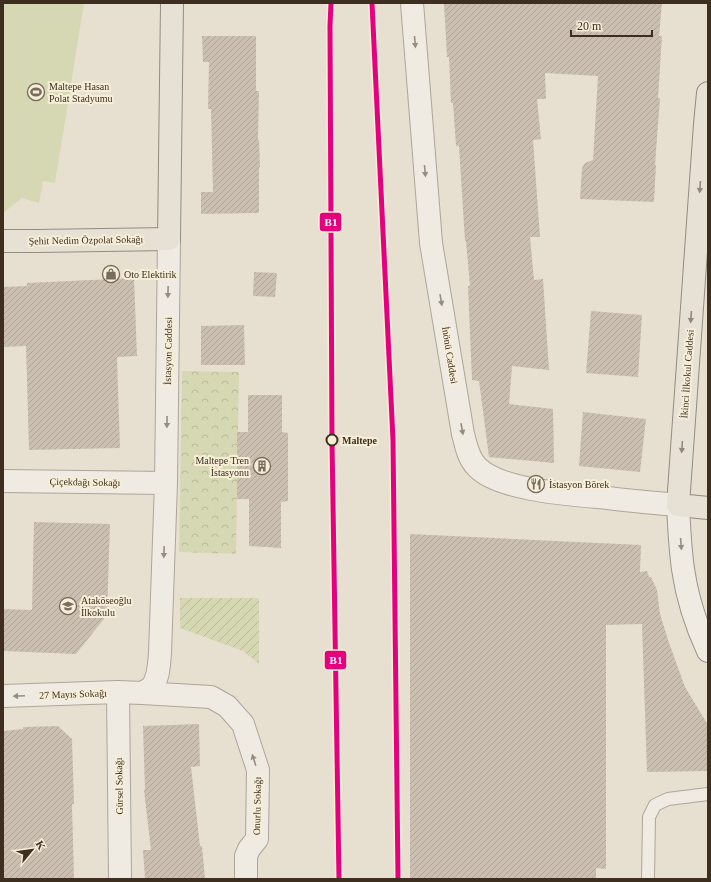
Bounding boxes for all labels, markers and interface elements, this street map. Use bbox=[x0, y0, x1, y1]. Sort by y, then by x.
scale bar bbox=[571, 12, 652, 38]
text: 20 m bbox=[577, 19, 602, 33]
one-way arrow bbox=[411, 36, 418, 48]
place label: Maltepe Hasan Polat Stadyumu bbox=[49, 81, 113, 104]
sports icon: Maltepe Hasan Polat Stadyumu bbox=[26, 82, 46, 102]
one-way arrow bbox=[422, 165, 429, 177]
one-way arrow bbox=[697, 181, 704, 193]
line badge: B1 bbox=[319, 212, 342, 232]
text: B1 bbox=[325, 216, 337, 228]
street label: Şehit Nedim Özpolat Sokağı bbox=[29, 233, 144, 247]
shop icon: Oto Elektirik bbox=[101, 264, 121, 284]
place label: Oto Elektirik bbox=[124, 269, 177, 280]
one-way arrow bbox=[165, 286, 172, 298]
one-way arrow bbox=[438, 294, 444, 307]
one-way arrow bbox=[688, 311, 695, 323]
street label: İstasyon Caddesi bbox=[162, 317, 174, 385]
street label: İnönü Caddesi bbox=[440, 325, 460, 385]
street label: İkinci İlkokul Caddesi bbox=[678, 329, 696, 419]
one-way arrow bbox=[164, 416, 170, 429]
one-way arrow bbox=[459, 423, 465, 435]
marker: Maltepe bbox=[325, 433, 339, 447]
place label: Maltepe bbox=[342, 435, 378, 446]
one-way arrow bbox=[678, 441, 685, 453]
place label: Maltepe Tren İstasyonu bbox=[195, 455, 249, 478]
building icon: Maltepe Tren İstasyonu bbox=[252, 456, 272, 476]
restaurant icon: İstasyon Börek bbox=[526, 474, 546, 494]
street label: Çiçekdağı Sokağı bbox=[49, 476, 121, 488]
place label: İstasyon Börek bbox=[549, 479, 609, 490]
one-way arrow bbox=[677, 538, 684, 550]
one-way arrow bbox=[160, 546, 167, 558]
place label: Ataköseoğlu İlkokulu bbox=[81, 595, 132, 618]
school or university icon: Ataköseoğlu İlkokulu bbox=[58, 596, 78, 616]
line badge: B1 bbox=[324, 650, 347, 670]
text: B1 bbox=[330, 654, 342, 666]
street label: 27 Mayıs Sokağı bbox=[39, 687, 107, 701]
one-way arrow bbox=[13, 692, 25, 699]
one-way arrow bbox=[251, 754, 257, 766]
street label: Gürsel Sokağı bbox=[113, 757, 125, 815]
street label: Onurlu Sokağı bbox=[251, 776, 263, 835]
north arrow bbox=[12, 830, 52, 870]
text: K bbox=[33, 838, 48, 852]

